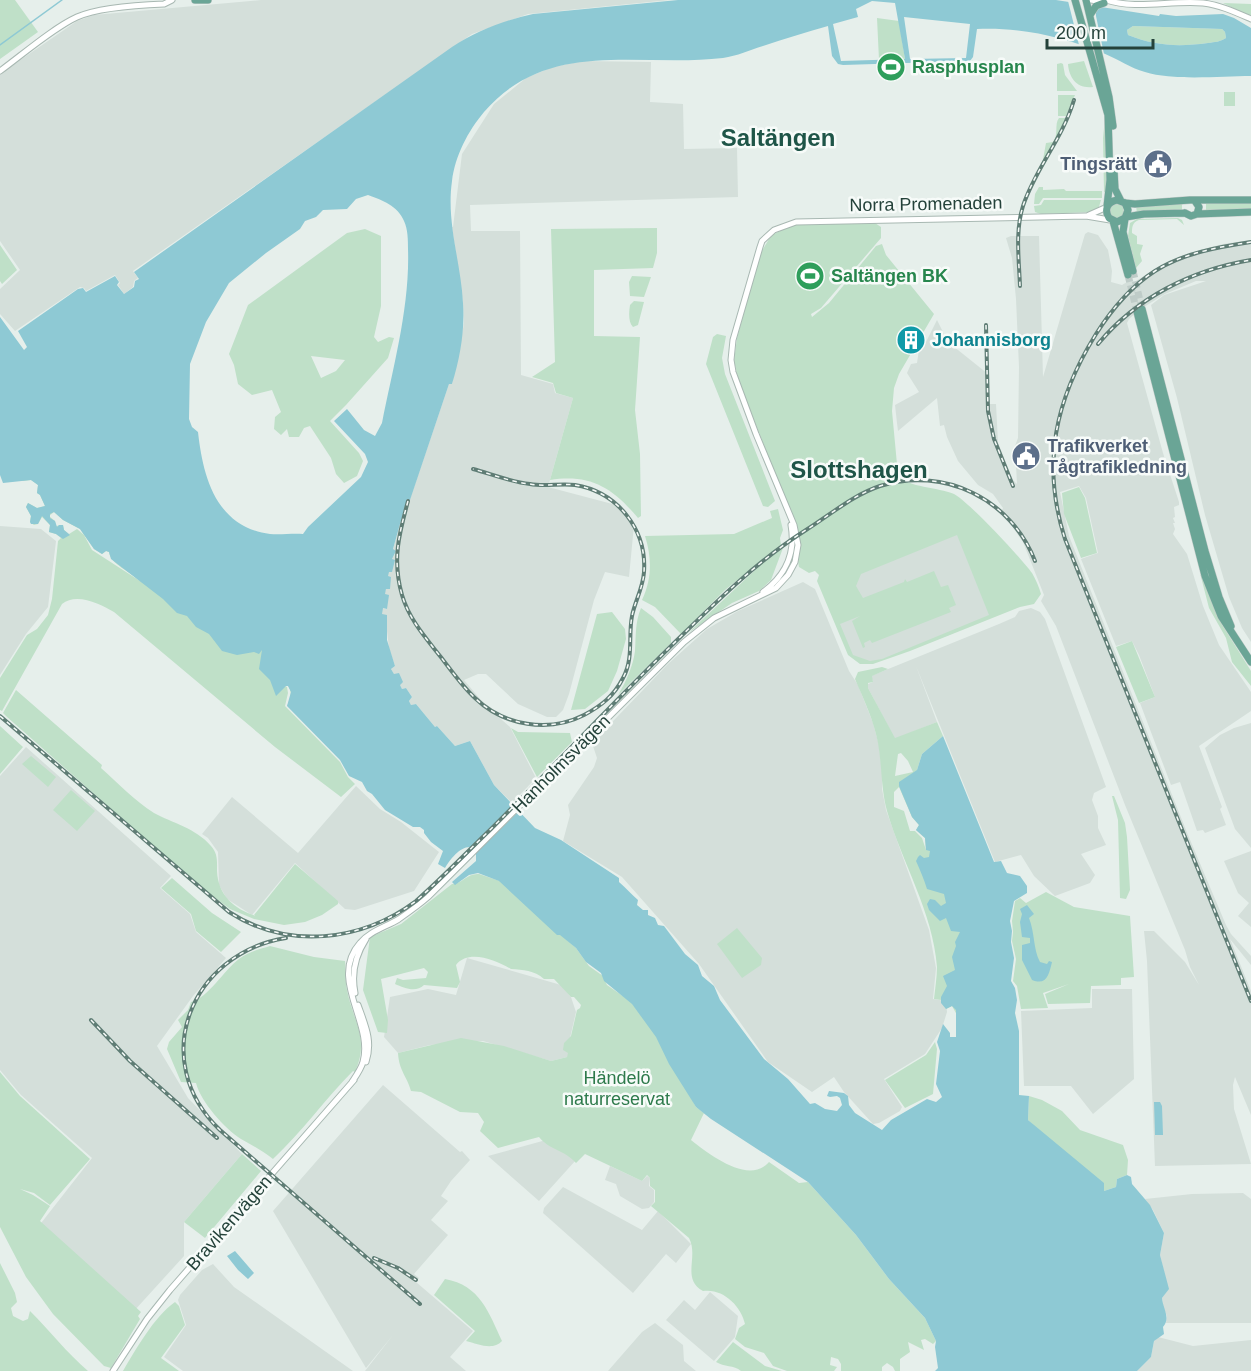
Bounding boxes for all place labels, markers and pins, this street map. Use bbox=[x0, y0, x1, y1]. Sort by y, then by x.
sports icon: Rasphusplan bbox=[875, 51, 907, 83]
place label: Rasphusplan bbox=[912, 57, 1025, 77]
public building icon: Tingsrätt bbox=[1142, 148, 1174, 180]
place label: Tingsrätt bbox=[1060, 154, 1137, 174]
sports icon: Saltängen BK bbox=[794, 260, 826, 292]
place label: Saltängen BK bbox=[831, 266, 948, 286]
building icon: Johannisborg bbox=[895, 324, 927, 356]
place label: Johannisborg bbox=[932, 330, 1051, 350]
place label: Trafikverket Tågtrafikledning bbox=[1047, 436, 1187, 477]
public building icon: Trafikverket Tågtrafikledning bbox=[1010, 440, 1042, 472]

